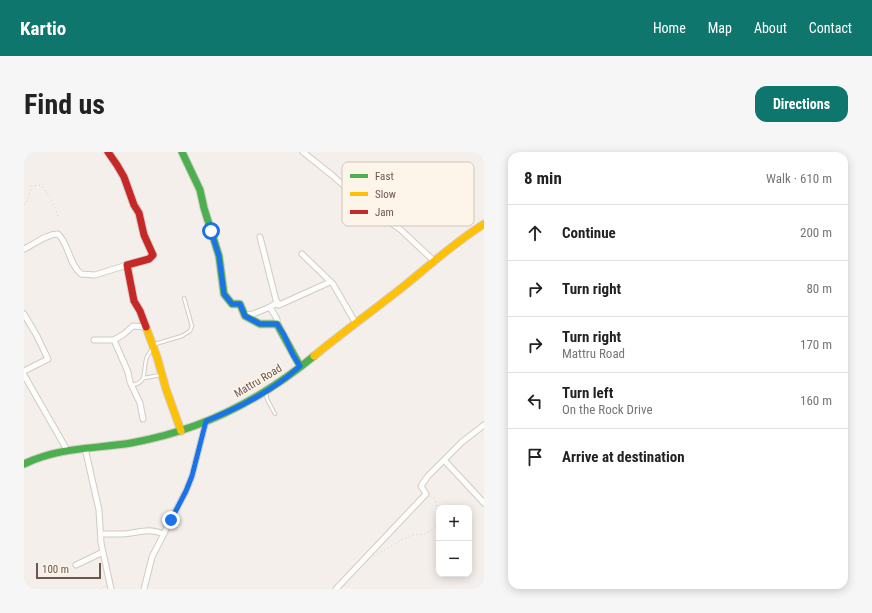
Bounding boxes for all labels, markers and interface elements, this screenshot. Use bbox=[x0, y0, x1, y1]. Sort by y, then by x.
text: Kartio bbox=[20, 17, 66, 40]
text: Home bbox=[653, 20, 686, 36]
text: Map bbox=[708, 20, 732, 36]
text: About bbox=[754, 20, 787, 36]
text: Contact bbox=[809, 20, 852, 36]
button: Directions bbox=[755, 86, 848, 122]
text: Find us bbox=[24, 88, 105, 121]
legend bbox=[342, 162, 474, 226]
text: 8 min bbox=[524, 168, 562, 188]
text: Fast bbox=[375, 170, 394, 183]
text: Walk · 610 m bbox=[766, 171, 832, 186]
text: Slow bbox=[375, 188, 396, 201]
text: Jam bbox=[375, 206, 394, 219]
route start bbox=[202, 222, 220, 240]
icon: ahead bbox=[524, 222, 546, 244]
text: Continue bbox=[562, 224, 616, 242]
text: 200 m bbox=[800, 225, 832, 240]
icon: right bbox=[524, 278, 546, 300]
text: Turn right bbox=[562, 280, 621, 298]
text: 80 m bbox=[806, 281, 832, 296]
text: Turn right bbox=[562, 328, 621, 346]
icon: right bbox=[524, 334, 546, 356]
text: 170 m bbox=[800, 337, 832, 352]
text: Mattru Road bbox=[562, 346, 625, 361]
street label: Mattru Road bbox=[232, 362, 284, 400]
text: Turn left bbox=[562, 384, 613, 402]
icon: left bbox=[524, 390, 546, 412]
text: 160 m bbox=[800, 393, 832, 408]
text: On the Rock Drive bbox=[562, 402, 653, 417]
icon: arrive bbox=[524, 446, 546, 468]
text: Arrive at destination bbox=[562, 448, 685, 466]
map controls bbox=[436, 505, 472, 577]
button: + bbox=[436, 505, 472, 541]
route end bbox=[162, 511, 180, 529]
button: − bbox=[436, 541, 472, 577]
scale bar bbox=[36, 561, 101, 580]
text: 100 m bbox=[42, 563, 69, 576]

